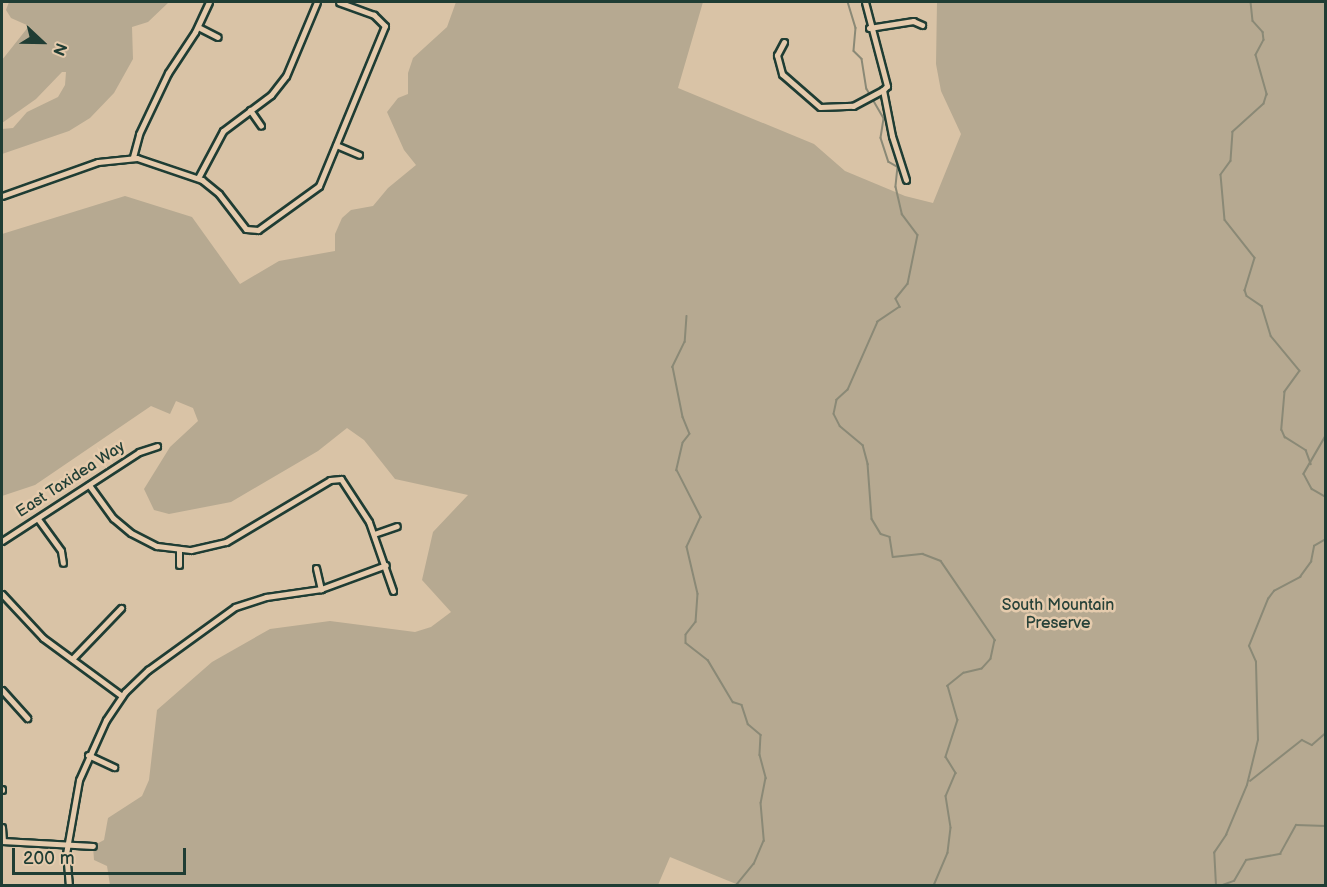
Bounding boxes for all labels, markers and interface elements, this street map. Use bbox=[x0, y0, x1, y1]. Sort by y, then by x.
north arrow bbox=[12, 12, 72, 72]
text: N bbox=[48, 40, 70, 58]
street label: East Taxidea Way bbox=[13, 437, 129, 523]
park label: South Mountain Preserve bbox=[1002, 596, 1114, 634]
scale bar bbox=[15, 836, 189, 874]
text: 200 m bbox=[23, 848, 75, 869]

